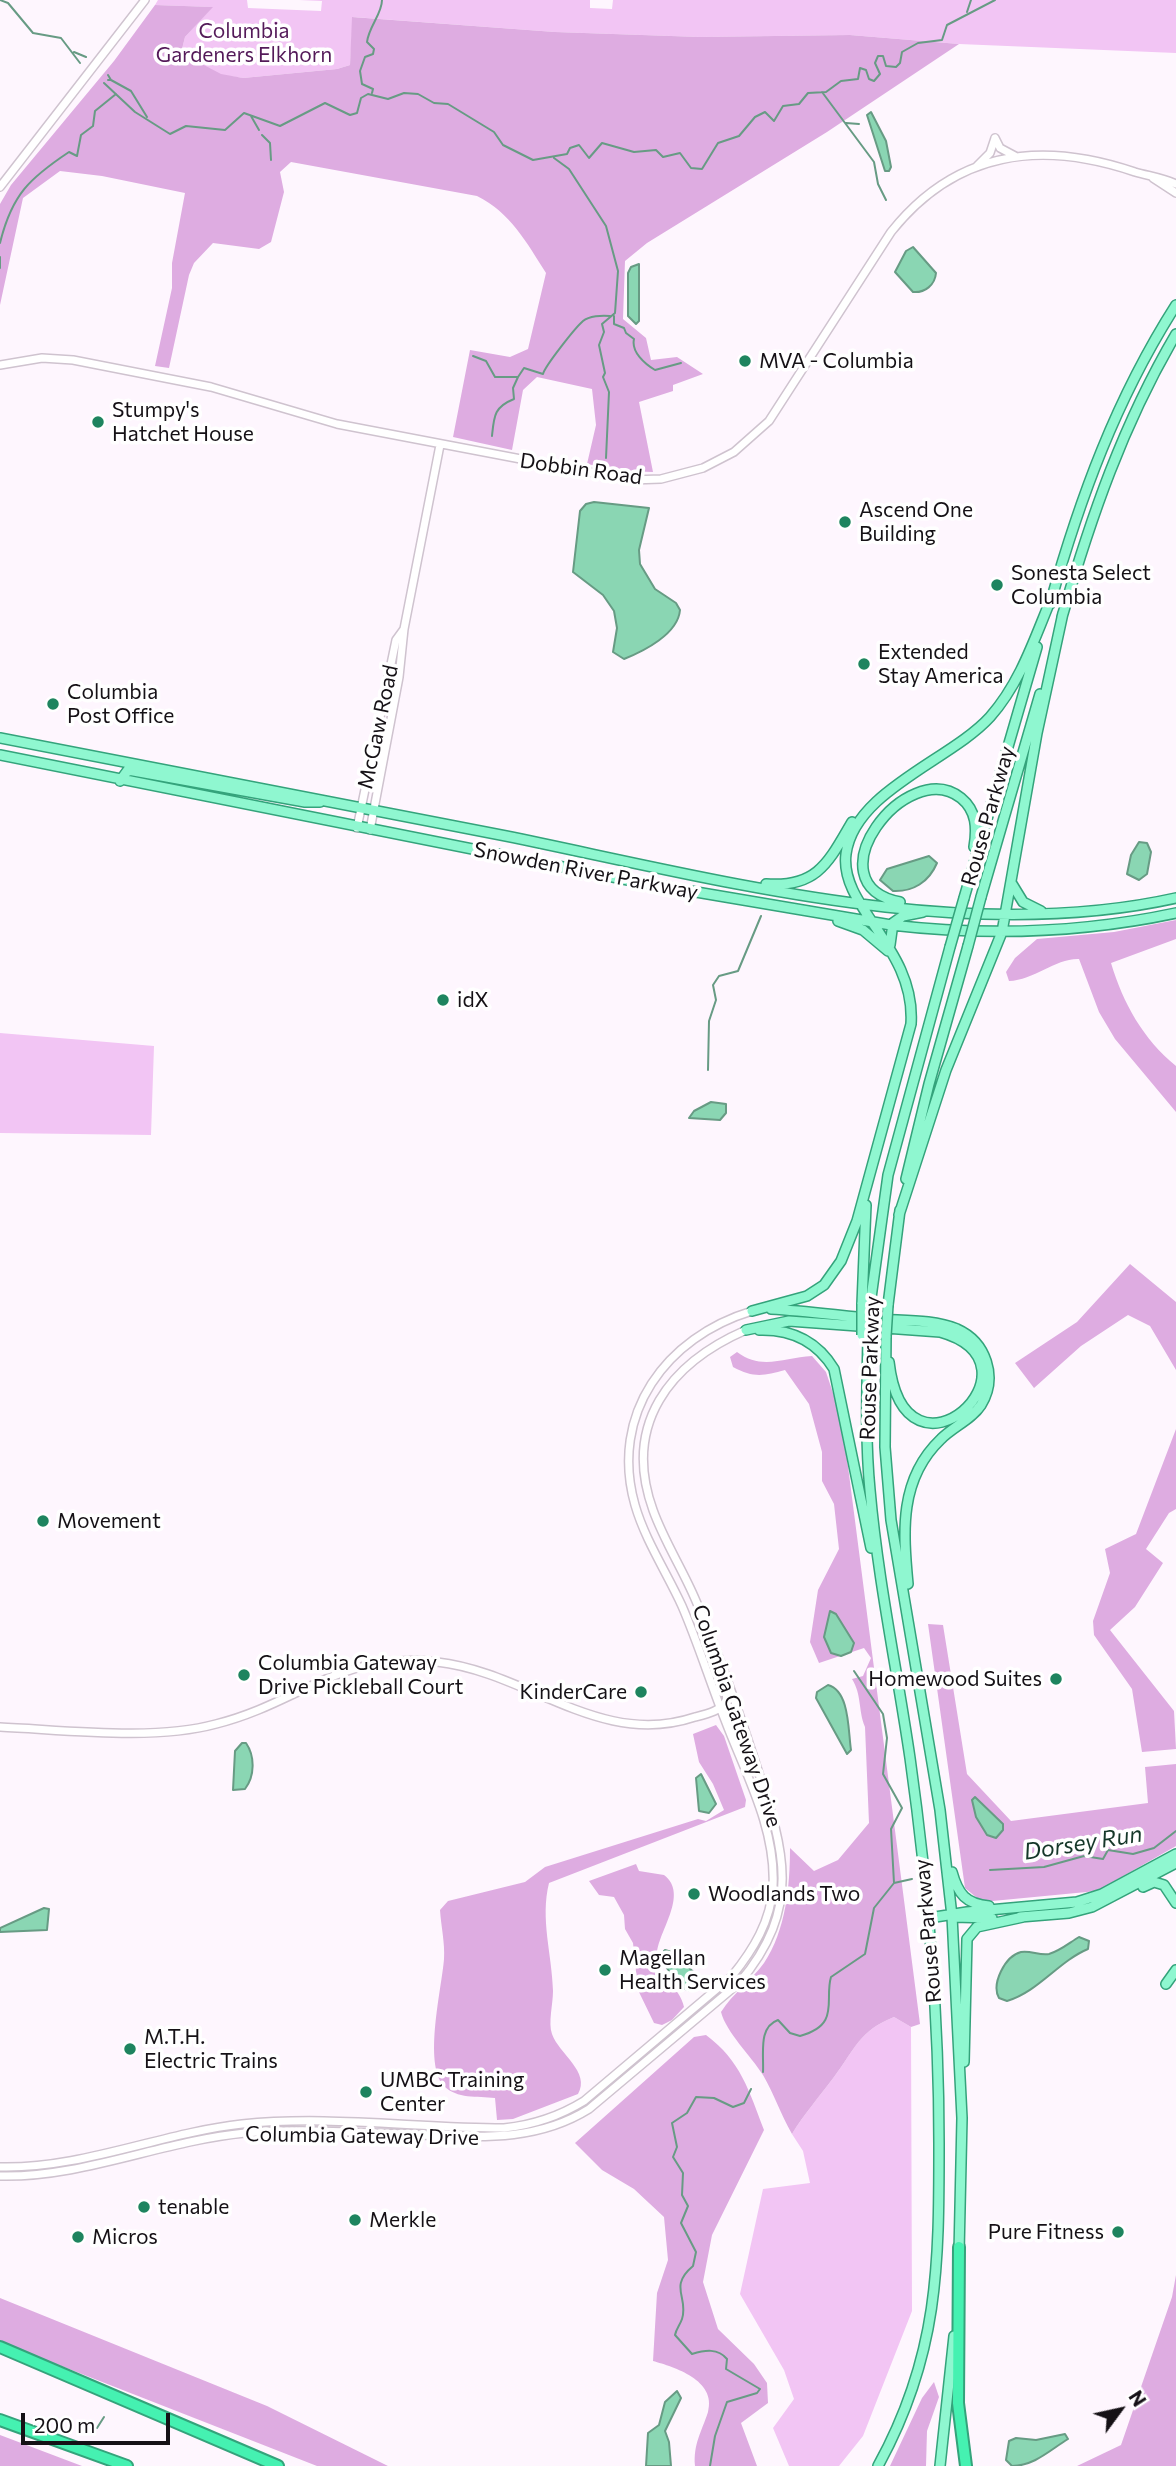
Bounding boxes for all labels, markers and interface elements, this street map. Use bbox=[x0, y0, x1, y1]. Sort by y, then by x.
park label: Columbia Gardeners Elkhorn bbox=[156, 18, 332, 68]
place label: MVA - Columbia bbox=[759, 348, 914, 374]
marker: MVA - Columbia bbox=[737, 353, 753, 369]
place label: Stumpy's Hatchet House bbox=[112, 397, 254, 447]
marker: Stumpy's Hatchet House bbox=[90, 414, 106, 430]
street label: Dobbin Road bbox=[518, 448, 644, 490]
place label: Ascend One Building bbox=[859, 497, 973, 547]
marker: Ascend One Building bbox=[837, 514, 853, 530]
place label: Sonesta Select Columbia bbox=[1011, 560, 1151, 610]
marker: Sonesta Select Columbia bbox=[989, 577, 1005, 593]
place label: Extended Stay America bbox=[878, 639, 1003, 689]
marker: Extended Stay America bbox=[856, 656, 872, 672]
street label: McGaw Road bbox=[353, 663, 403, 791]
place label: Columbia Post Office bbox=[67, 679, 174, 729]
marker: Columbia Post Office bbox=[45, 696, 61, 712]
street label: Rouse Parkway bbox=[956, 743, 1020, 889]
street label: Snowden River Parkway bbox=[472, 837, 700, 905]
place label: idX bbox=[457, 987, 489, 1013]
marker: idX bbox=[435, 992, 451, 1008]
street label: Rouse Parkway bbox=[855, 1295, 885, 1441]
place label: Movement bbox=[57, 1508, 161, 1534]
marker: Movement bbox=[35, 1513, 51, 1529]
street label: Columbia Gateway Drive bbox=[687, 1601, 787, 1831]
place label: Columbia Gateway Drive Pickleball Court bbox=[258, 1650, 463, 1700]
place label: Homewood Suites bbox=[868, 1666, 1042, 1692]
marker: Columbia Gateway Drive Pickleball Court bbox=[236, 1667, 252, 1683]
marker: Homewood Suites bbox=[1048, 1671, 1064, 1687]
place label: KinderCare bbox=[519, 1679, 627, 1705]
marker: KinderCare bbox=[633, 1684, 649, 1700]
water label: Dorsey Run bbox=[1022, 1820, 1144, 1866]
street label: Rouse Parkway bbox=[909, 1858, 947, 2004]
place label: Woodlands Two bbox=[708, 1881, 860, 1907]
marker: Woodlands Two bbox=[686, 1886, 702, 1902]
place label: Magellan Health Services bbox=[619, 1945, 766, 1995]
marker: Magellan Health Services bbox=[597, 1962, 613, 1978]
place label: M.T.H. Electric Trains bbox=[144, 2024, 278, 2074]
marker: M.T.H. Electric Trains bbox=[122, 2041, 138, 2057]
place label: UMBC Training Center bbox=[380, 2067, 524, 2117]
marker: UMBC Training Center bbox=[358, 2084, 374, 2100]
street label: Columbia Gateway Drive bbox=[245, 2121, 479, 2151]
place label: tenable bbox=[158, 2194, 229, 2220]
marker: tenable bbox=[136, 2199, 152, 2215]
place label: Merkle bbox=[369, 2207, 436, 2233]
marker: Merkle bbox=[347, 2212, 363, 2228]
place label: Pure Fitness bbox=[988, 2219, 1104, 2245]
place label: Micros bbox=[92, 2224, 158, 2250]
marker: Pure Fitness bbox=[1110, 2224, 1126, 2240]
marker: Micros bbox=[70, 2229, 86, 2245]
north arrow bbox=[1085, 2375, 1155, 2445]
text: N bbox=[1124, 2386, 1152, 2411]
scale bar bbox=[24, 2400, 173, 2444]
text: 200 m bbox=[34, 2412, 95, 2437]

